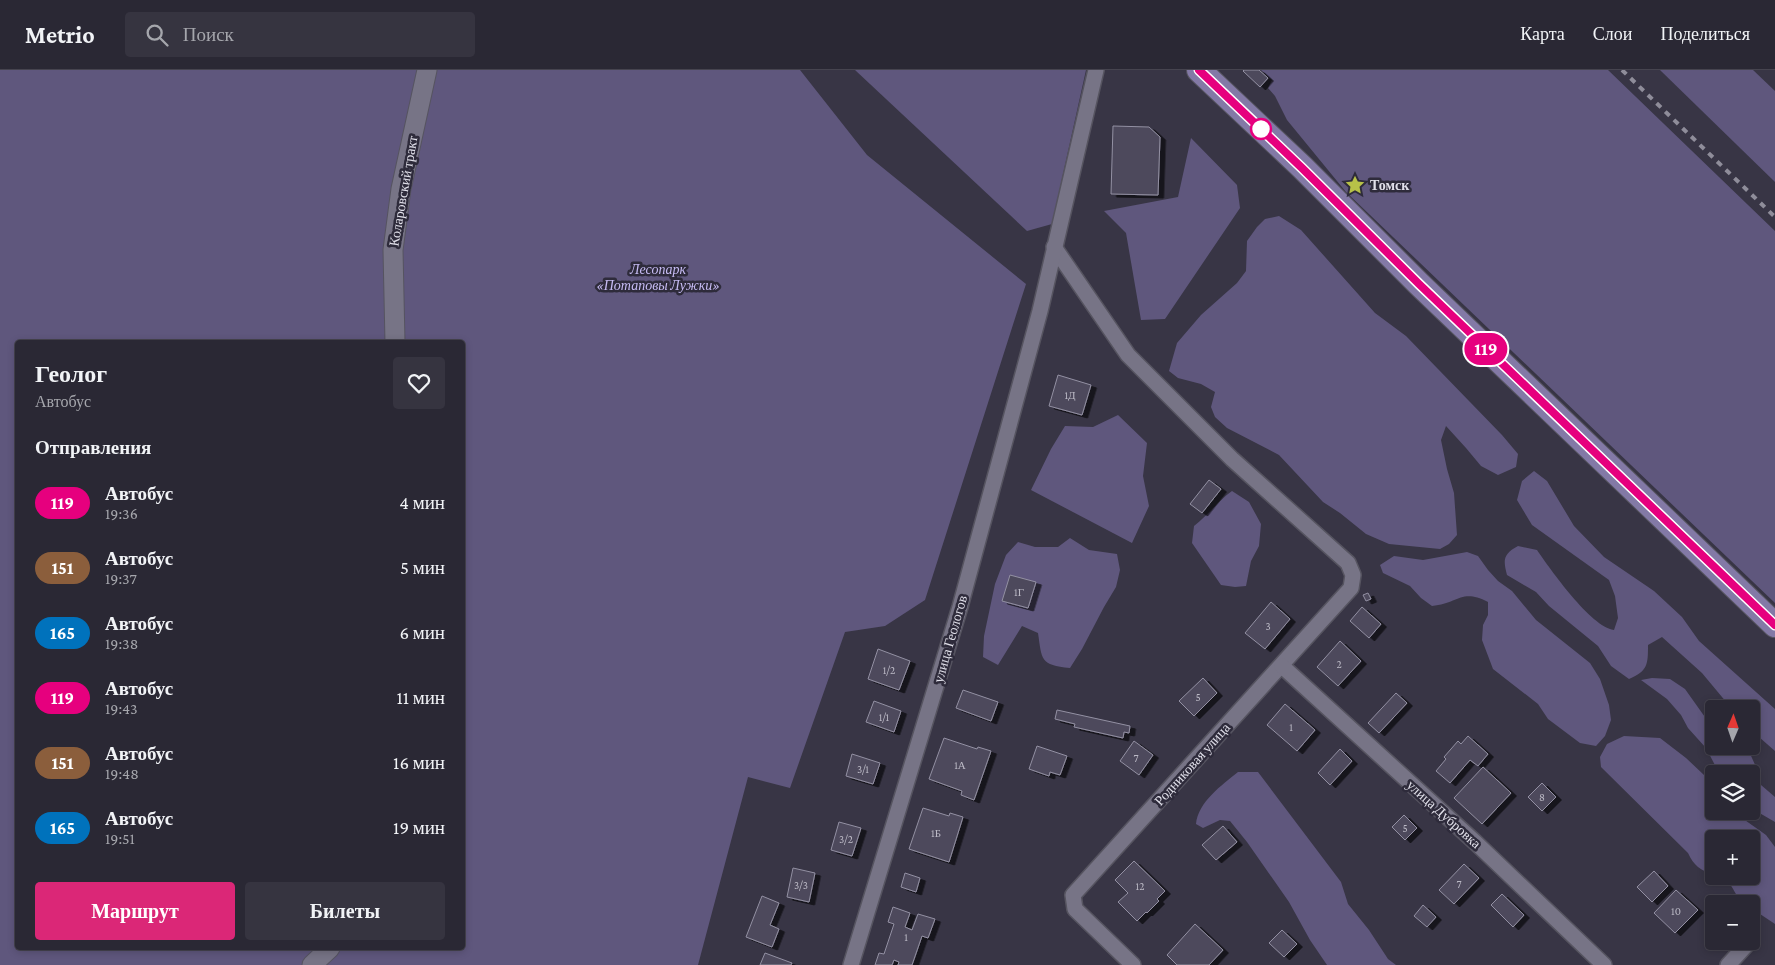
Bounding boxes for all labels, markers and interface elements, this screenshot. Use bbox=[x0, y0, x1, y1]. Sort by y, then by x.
search box bbox=[125, 12, 475, 57]
text: Metrio bbox=[25, 21, 95, 48]
icon: search bbox=[143, 21, 171, 49]
text: Поиск bbox=[183, 24, 234, 45]
text: Карта bbox=[1520, 24, 1565, 44]
text: Слои bbox=[1593, 24, 1632, 44]
text: Поделиться bbox=[1660, 24, 1750, 44]
unlabelled marker bbox=[1250, 118, 1272, 140]
street label: Коларовский тракт bbox=[385, 134, 421, 248]
place icon: Томск bbox=[1344, 174, 1366, 196]
place label: Томск bbox=[1370, 177, 1410, 193]
park label: Лесопарк «Потаповы Лужки» bbox=[596, 261, 720, 293]
line badge: 119 bbox=[1457, 333, 1515, 365]
text: 119 bbox=[1474, 339, 1498, 359]
button: heart bbox=[393, 357, 445, 409]
text: Геолог bbox=[35, 360, 107, 387]
house number: 1Д bbox=[1064, 389, 1076, 401]
text: Автобус bbox=[35, 393, 91, 410]
text: Отправления bbox=[35, 437, 151, 458]
text: Автобус bbox=[105, 483, 173, 504]
text: 4 мин bbox=[399, 492, 445, 513]
text: 119 bbox=[51, 493, 74, 513]
text: 19:36 bbox=[105, 505, 138, 522]
text: Автобус bbox=[105, 548, 173, 569]
text: 5 мин bbox=[400, 557, 445, 578]
text: 151 bbox=[51, 558, 74, 578]
text: 19:37 bbox=[105, 570, 137, 587]
house number: 1Г bbox=[1014, 586, 1024, 598]
street label: улица Геологов bbox=[930, 593, 970, 685]
text: Автобус bbox=[105, 613, 173, 634]
house number: 3 bbox=[1265, 620, 1271, 632]
text: 6 мин bbox=[399, 622, 445, 643]
text: 165 bbox=[50, 623, 75, 643]
text: 19:38 bbox=[105, 635, 138, 652]
house number: 2 bbox=[1336, 658, 1342, 670]
house number: 1/2 bbox=[883, 664, 895, 676]
text: Автобус bbox=[105, 678, 173, 699]
text: 11 мин bbox=[396, 687, 445, 708]
text: 119 bbox=[51, 688, 74, 708]
house number: 5 bbox=[1195, 691, 1201, 703]
text: 19:43 bbox=[105, 700, 138, 717]
north arrow bbox=[1705, 700, 1760, 755]
map controls bbox=[1705, 700, 1760, 950]
house number: 1/1 bbox=[879, 711, 890, 723]
street label: Родниковая улица bbox=[1151, 719, 1234, 809]
house number: 1 bbox=[1289, 721, 1293, 733]
text: Автобус bbox=[105, 743, 173, 764]
text: 16 мин bbox=[393, 752, 445, 773]
house number: 7 bbox=[1133, 752, 1139, 764]
text: 151 bbox=[51, 753, 74, 773]
house number: 1А bbox=[954, 759, 966, 771]
house number: 3/1 bbox=[857, 763, 869, 775]
text: 19:48 bbox=[105, 765, 139, 782]
button: layers bbox=[1705, 765, 1760, 820]
street label: улица Дубровка bbox=[1404, 777, 1485, 852]
house number: 8 bbox=[1539, 791, 1545, 803]
text: Автобус bbox=[105, 808, 173, 829]
text: 19 мин bbox=[393, 817, 445, 838]
text: 165 bbox=[50, 818, 75, 838]
house number: 5 bbox=[1402, 822, 1408, 834]
house number: 1Б bbox=[931, 827, 941, 839]
text: 19:51 bbox=[105, 830, 135, 847]
button: + bbox=[1705, 830, 1760, 885]
house number: 3/2 bbox=[839, 833, 853, 845]
house number: 7 bbox=[1456, 878, 1462, 890]
house number: 3/3 bbox=[794, 879, 808, 891]
house number: 12 bbox=[1136, 880, 1144, 892]
button: Маршрут bbox=[35, 882, 235, 940]
button: Билеты bbox=[245, 882, 445, 940]
button: − bbox=[1705, 895, 1760, 950]
house number: 10 bbox=[1671, 905, 1681, 917]
house number: 1 bbox=[904, 931, 908, 943]

